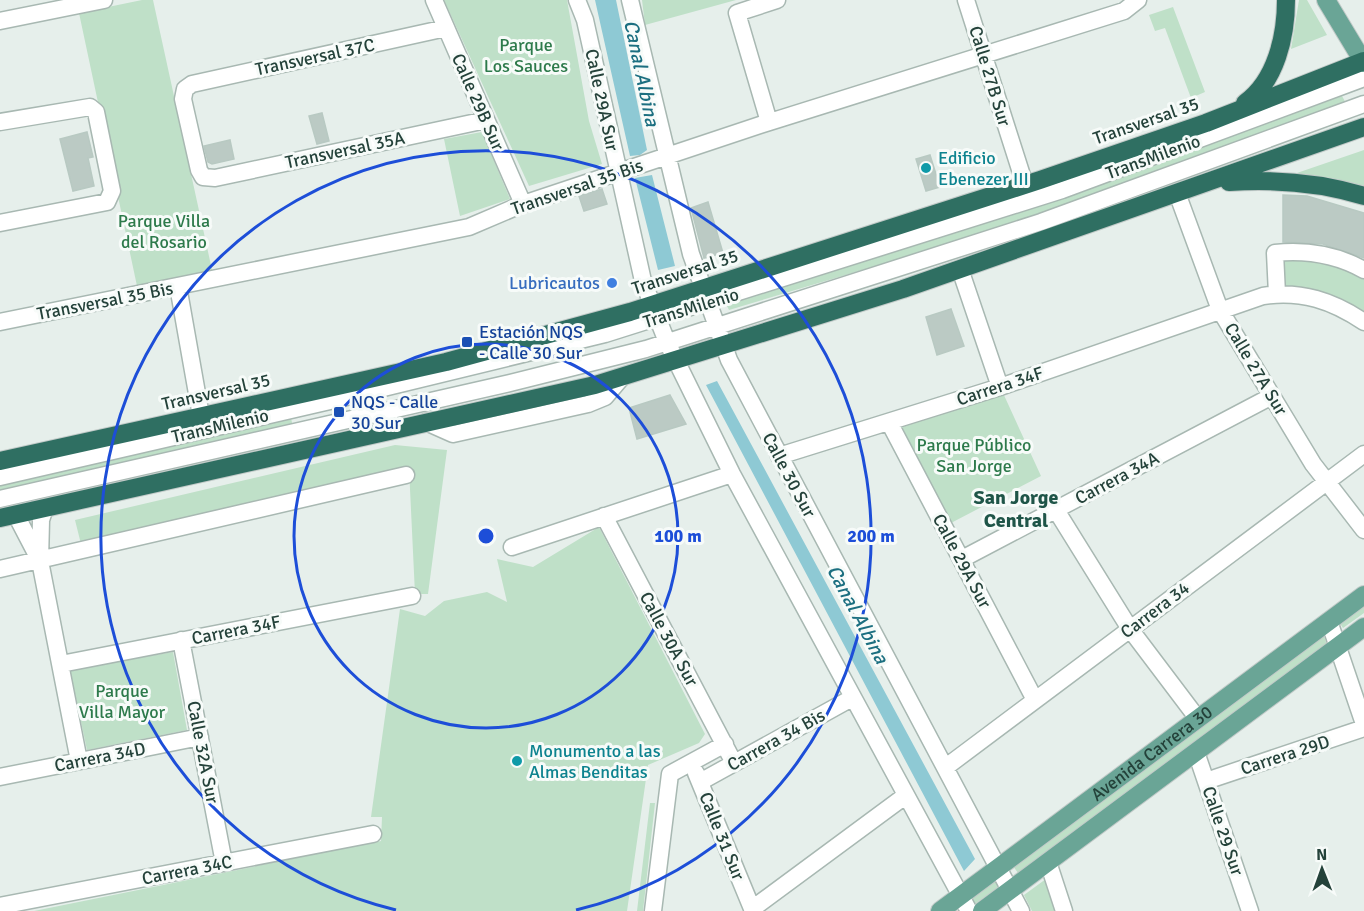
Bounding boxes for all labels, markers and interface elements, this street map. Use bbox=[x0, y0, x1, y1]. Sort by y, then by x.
water label: Canal Albina bbox=[618, 18, 665, 130]
street label: Calle 27B Sur bbox=[964, 23, 1016, 129]
street label: Transversal 37C bbox=[253, 34, 377, 80]
park label: Parque Los Sauces bbox=[484, 34, 568, 77]
street label: Calle 29A Sur bbox=[580, 47, 624, 153]
street label: Calle 29B Sur bbox=[447, 50, 509, 154]
street label: Transversal 35 bbox=[1090, 93, 1202, 149]
street label: Transversal 35A bbox=[283, 127, 407, 173]
street label: TransMilenio bbox=[1103, 130, 1203, 184]
place label: Edificio Ebenezer III bbox=[938, 147, 1029, 190]
street label: Transversal 35 Bis bbox=[508, 154, 646, 220]
marker: Edificio Ebenezer III bbox=[919, 161, 933, 175]
park label: Parque Villa del Rosario bbox=[118, 210, 210, 253]
street label: Transversal 35 bbox=[629, 244, 741, 300]
place label: Lubricautos bbox=[509, 272, 600, 294]
marker: Lubricautos bbox=[605, 276, 619, 290]
street label: Transversal 35 Bis bbox=[35, 277, 175, 325]
street label: TransMilenio bbox=[640, 283, 742, 333]
street label: Calle 27A Sur bbox=[1220, 319, 1292, 420]
place label: Estación NQS - Calle 30 Sur bbox=[479, 321, 583, 364]
marker: Estación NQS - Calle 30 Sur bbox=[460, 335, 474, 349]
street label: Carrera 34F bbox=[954, 362, 1046, 410]
street label: Transversal 35 bbox=[160, 369, 272, 415]
place label: NQS - Calle 30 Sur bbox=[351, 391, 438, 434]
street label: TransMilenio bbox=[169, 404, 271, 448]
marker: NQS - Calle 30 Sur bbox=[332, 405, 346, 419]
street label: Calle 30 Sur bbox=[757, 429, 821, 522]
park label: Parque Público San Jorge bbox=[917, 434, 1031, 477]
street label: Carrera 34A bbox=[1071, 447, 1163, 509]
district label: San Jorge Central bbox=[974, 485, 1059, 533]
street label: Calle 29A Sur bbox=[928, 510, 996, 612]
text: 100 m bbox=[654, 525, 702, 547]
text: 200 m bbox=[847, 525, 895, 547]
centre of rings bbox=[476, 526, 496, 546]
water label: Canal Albina bbox=[821, 561, 894, 669]
street label: Carrera 34 bbox=[1116, 577, 1194, 643]
street label: Calle 30A Sur bbox=[635, 588, 703, 690]
street label: Carrera 34F bbox=[190, 611, 282, 649]
park label: Parque Villa Mayor bbox=[79, 680, 166, 723]
street label: Calle 32A Sur bbox=[182, 699, 224, 805]
street label: Avenida Carrera 30 bbox=[1087, 701, 1217, 806]
street label: Carrera 34 Bis bbox=[723, 704, 829, 776]
street label: Carrera 29D bbox=[1238, 730, 1332, 780]
street label: Carrera 34D bbox=[53, 737, 147, 777]
place label: Monumento a las Almas Benditas bbox=[529, 740, 661, 783]
marker: Monumento a las Almas Benditas bbox=[510, 754, 524, 768]
street label: Calle 29 Sur bbox=[1197, 783, 1249, 879]
street label: Calle 31 Sur bbox=[694, 789, 750, 884]
north arrow bbox=[1292, 839, 1352, 899]
text: N bbox=[1316, 845, 1327, 865]
street label: Carrera 34C bbox=[140, 850, 234, 890]

